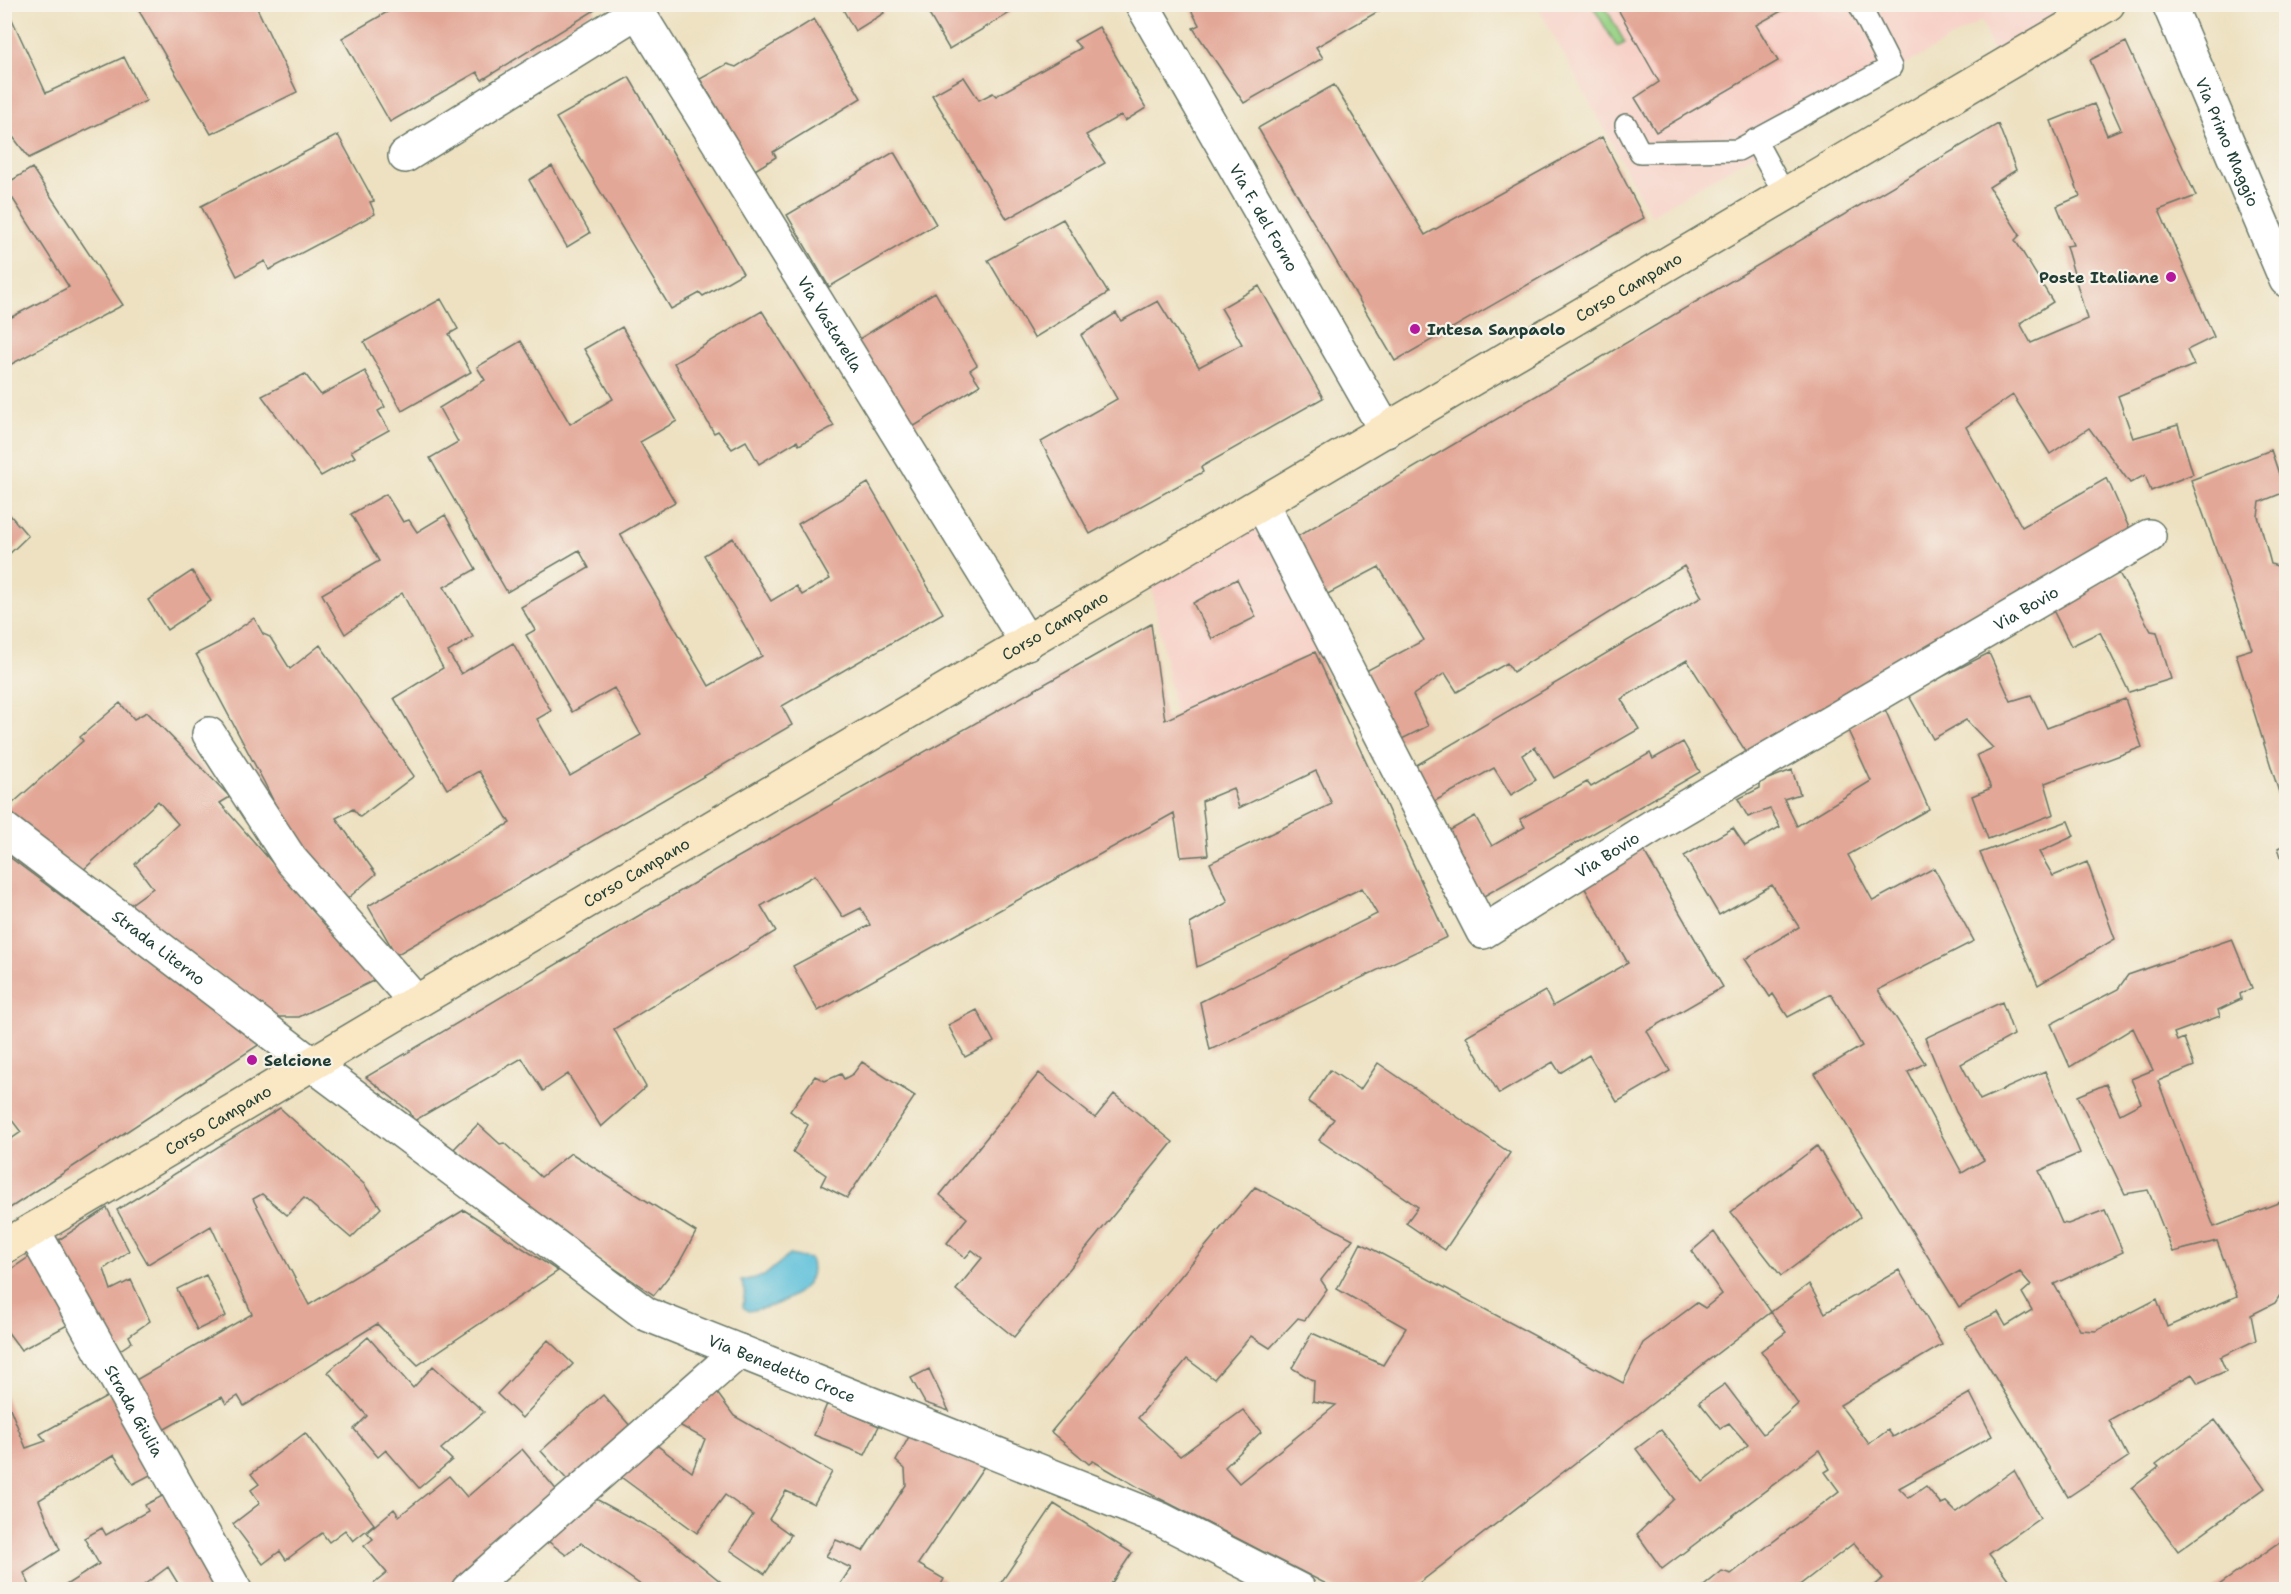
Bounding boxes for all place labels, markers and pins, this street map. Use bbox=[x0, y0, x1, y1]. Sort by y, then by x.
place label: Poste Italiane bbox=[2039, 267, 2159, 288]
marker: Poste Italiane bbox=[2164, 270, 2178, 284]
place label: Intesa Sanpaolo bbox=[1427, 319, 1566, 340]
marker: Intesa Sanpaolo bbox=[1408, 322, 1422, 336]
place label: Selcione bbox=[264, 1050, 332, 1071]
marker: Selcione bbox=[245, 1053, 259, 1067]

